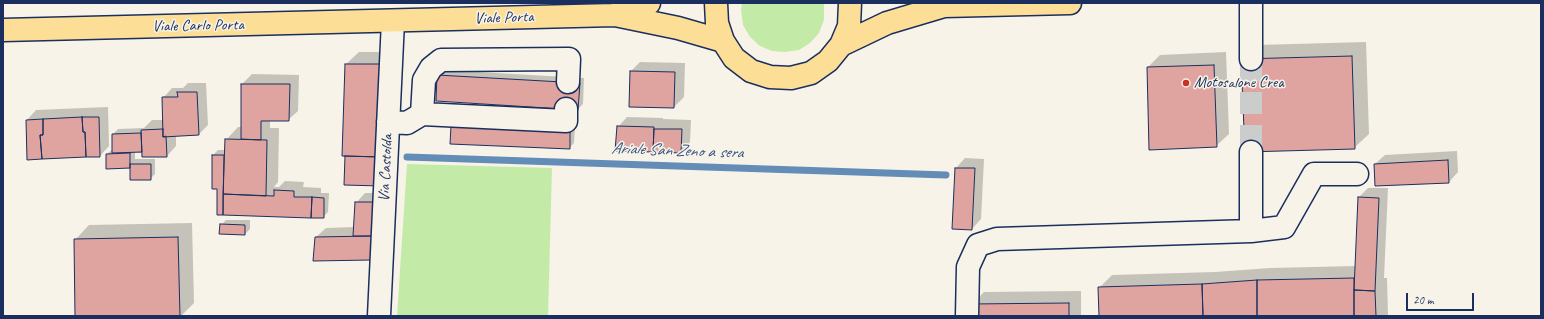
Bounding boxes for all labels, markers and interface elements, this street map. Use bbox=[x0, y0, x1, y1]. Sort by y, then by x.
street label: Viale Porta bbox=[474, 7, 534, 29]
street label: Viale Carlo Porta bbox=[152, 16, 244, 36]
place label: Motosalone Crea bbox=[1194, 73, 1284, 93]
marker: Motosalone Crea bbox=[1181, 78, 1191, 88]
street label: Via Castolda bbox=[375, 134, 397, 202]
water label: Ariale San Zeno a sera bbox=[611, 139, 743, 163]
scale bar bbox=[1408, 285, 1476, 311]
text: 20 m bbox=[1413, 292, 1433, 308]

